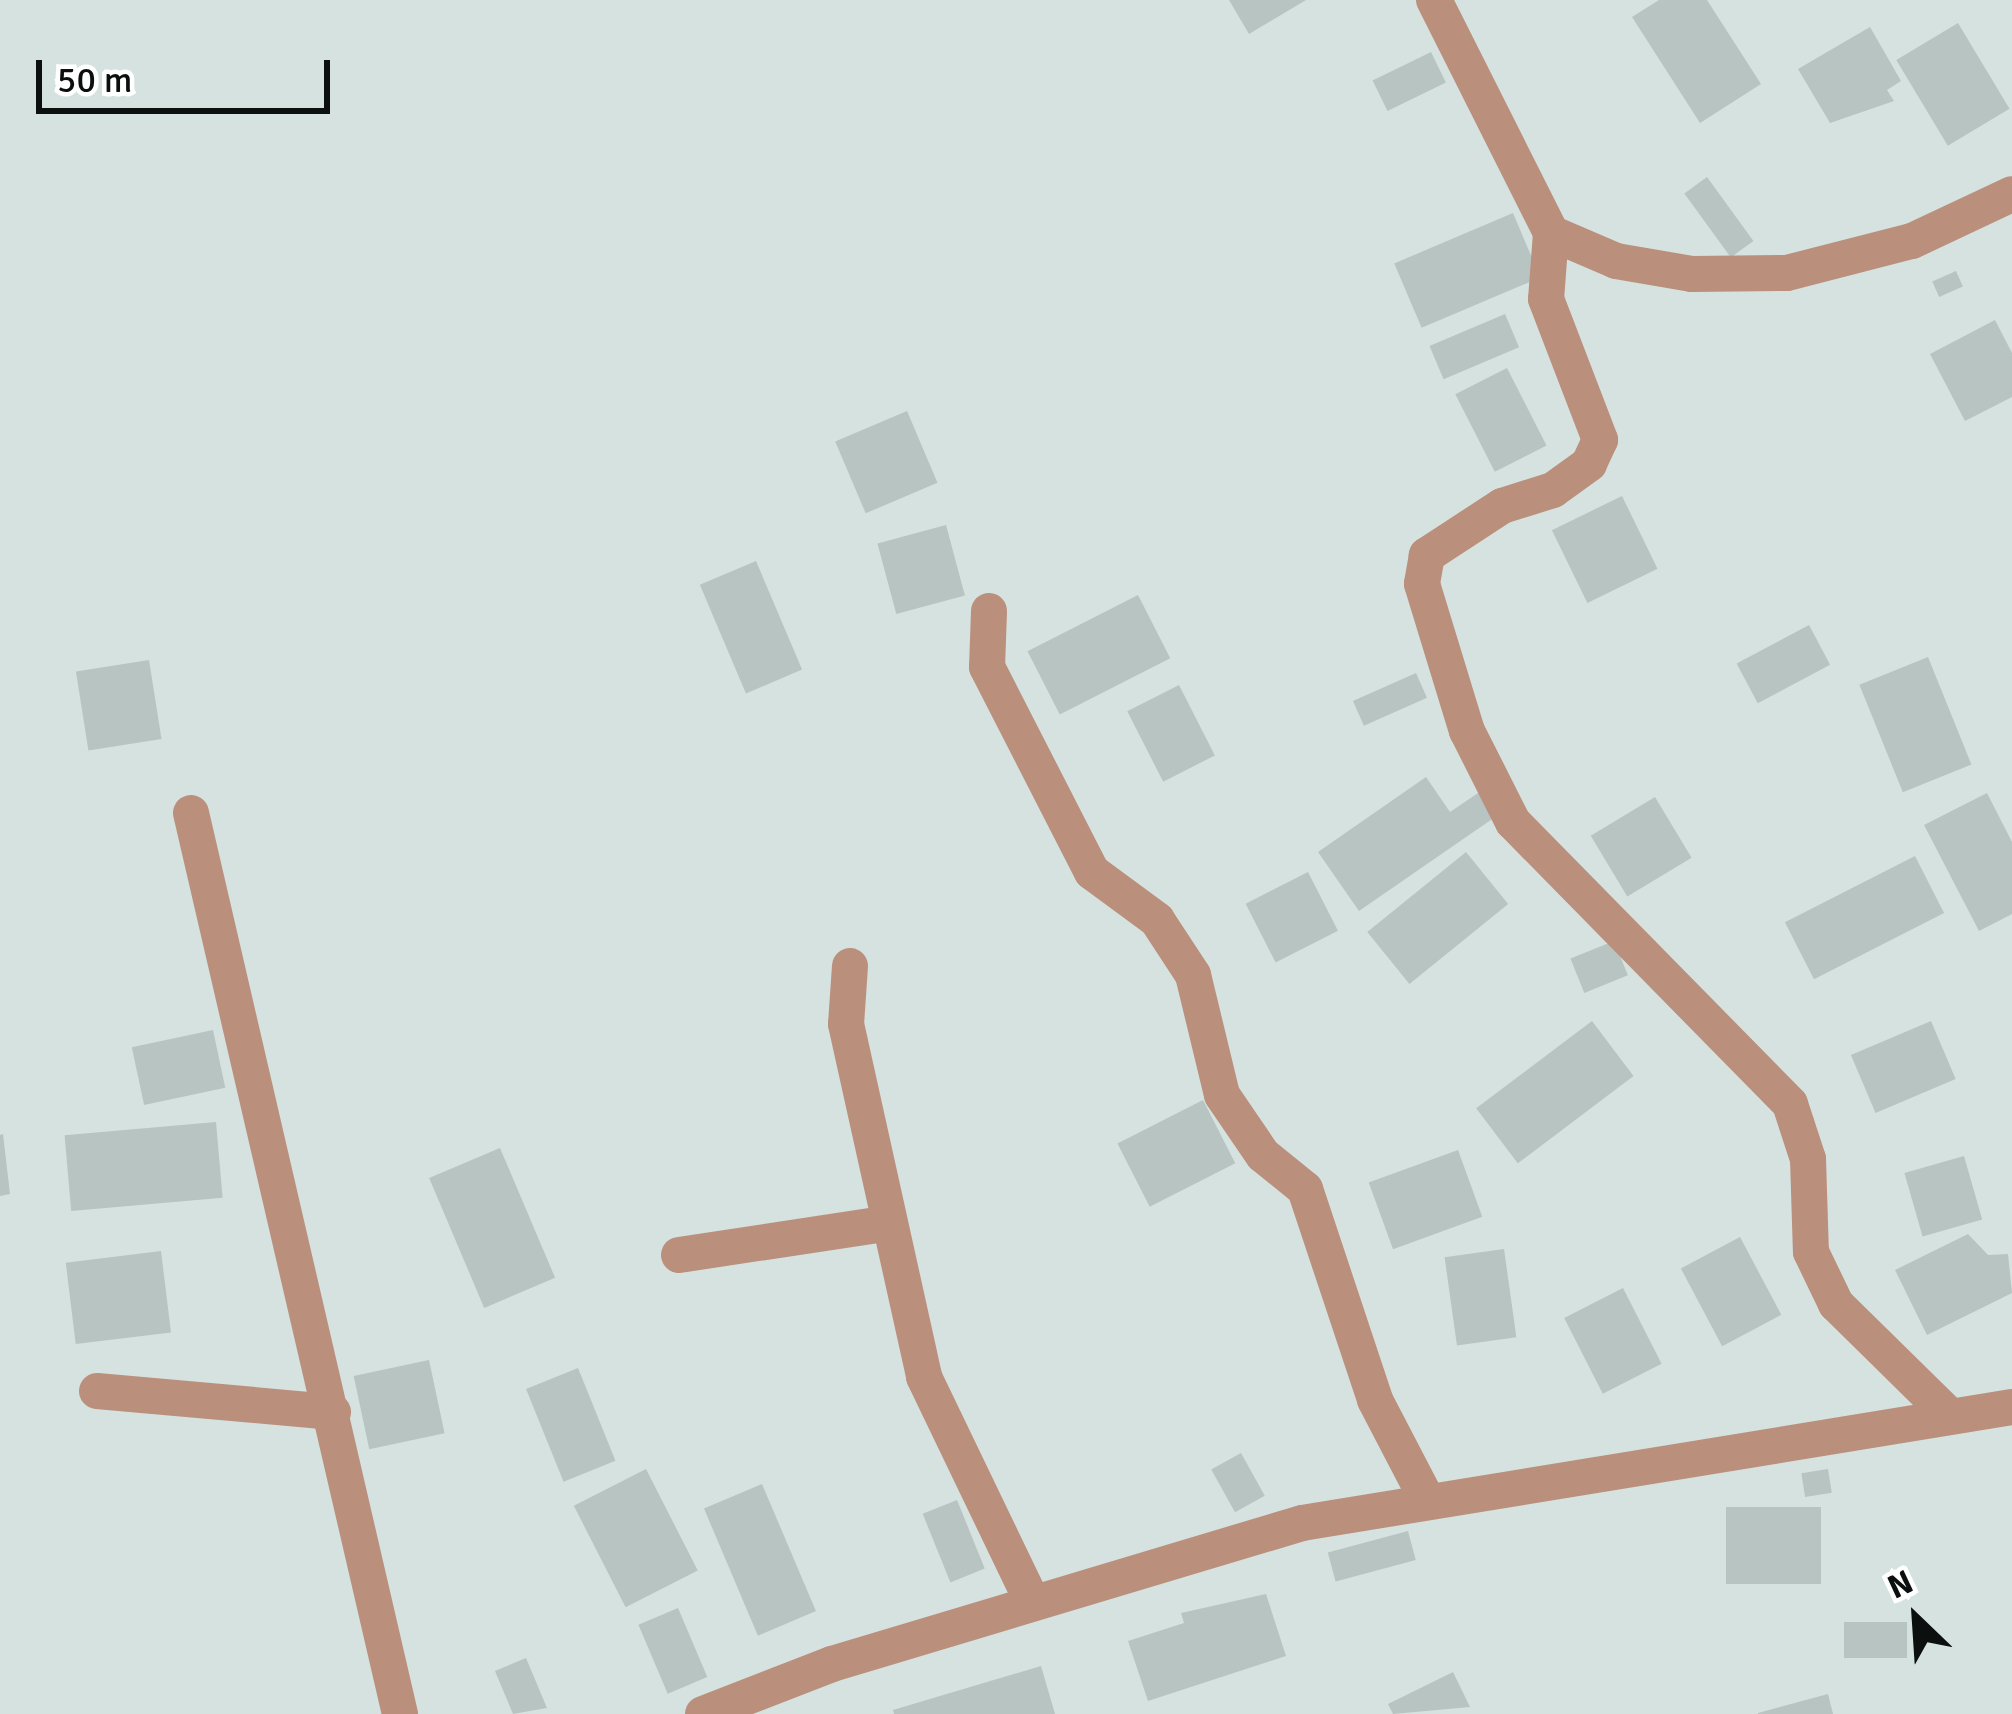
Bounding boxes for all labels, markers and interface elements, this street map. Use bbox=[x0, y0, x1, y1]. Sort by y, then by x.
scale bar bbox=[42, 36, 336, 110]
text: 50 m bbox=[57, 58, 133, 103]
north arrow bbox=[1856, 1558, 1976, 1678]
text: N bbox=[1882, 1561, 1920, 1608]

